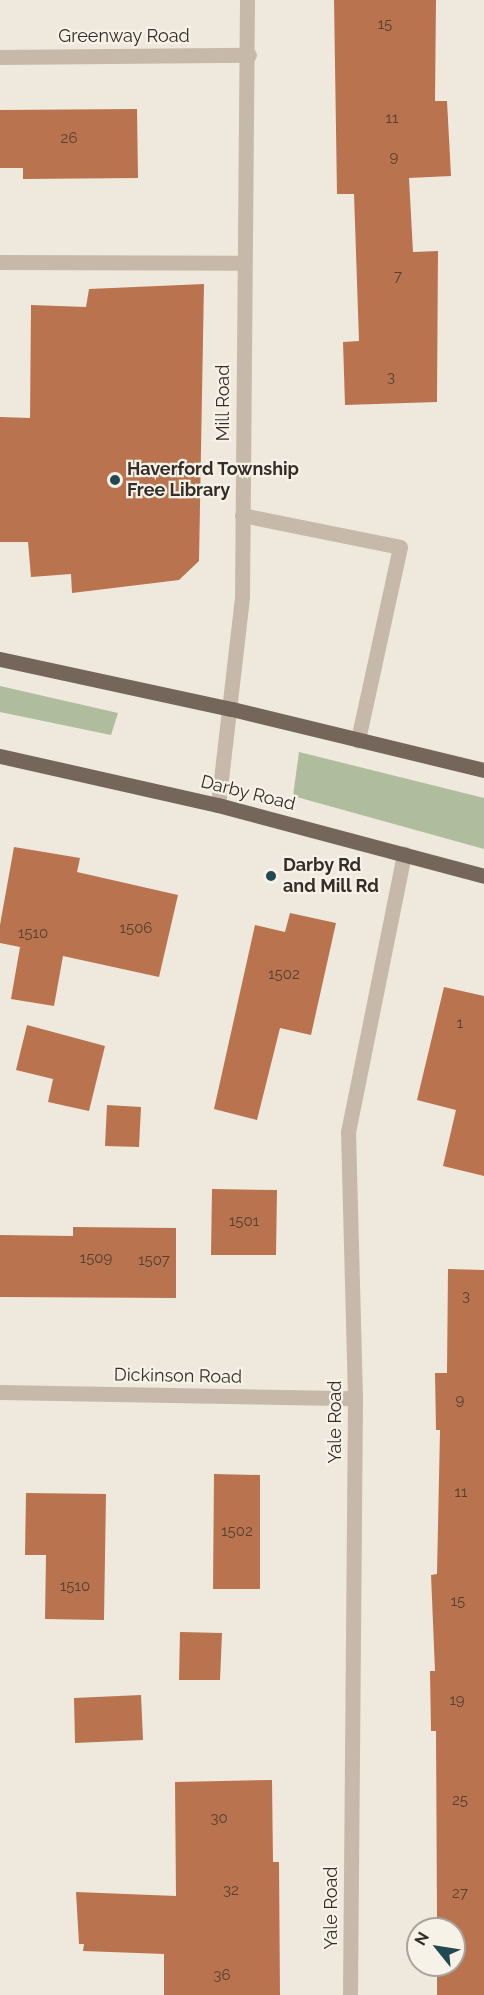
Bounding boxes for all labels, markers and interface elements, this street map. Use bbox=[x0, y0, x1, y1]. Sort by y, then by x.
house number: 15 bbox=[378, 16, 392, 34]
street label: Greenway Road bbox=[58, 25, 190, 47]
house number: 11 bbox=[386, 110, 398, 128]
house number: 26 bbox=[61, 130, 77, 148]
house number: 9 bbox=[390, 149, 398, 167]
house number: 7 bbox=[394, 268, 402, 286]
street label: Mill Road bbox=[212, 364, 234, 442]
house number: 3 bbox=[387, 369, 395, 387]
place label: Haverford Township Free Library bbox=[127, 459, 300, 502]
marker: Haverford Township Free Library bbox=[108, 473, 122, 487]
street label: Darby Road bbox=[198, 771, 298, 815]
place label: Darby Rd and Mill Rd bbox=[283, 855, 379, 898]
marker: Darby Rd and Mill Rd bbox=[264, 869, 278, 883]
house number: 1506 bbox=[120, 920, 152, 938]
house number: 1510 bbox=[18, 925, 48, 943]
house number: 1502 bbox=[268, 966, 300, 984]
house number: 1 bbox=[457, 1015, 463, 1033]
house number: 1501 bbox=[229, 1213, 259, 1231]
house number: 1509 bbox=[80, 1250, 112, 1268]
house number: 1507 bbox=[138, 1252, 170, 1270]
house number: 3 bbox=[462, 1288, 470, 1306]
street label: Dickinson Road bbox=[114, 1364, 242, 1388]
street label: Yale Road bbox=[324, 1380, 346, 1464]
house number: 9 bbox=[456, 1392, 464, 1410]
house number: 11 bbox=[455, 1484, 467, 1502]
house number: 1502 bbox=[221, 1523, 253, 1541]
house number: 1510 bbox=[60, 1578, 90, 1596]
house number: 15 bbox=[451, 1593, 465, 1611]
house number: 19 bbox=[449, 1692, 465, 1710]
house number: 25 bbox=[452, 1792, 468, 1810]
house number: 30 bbox=[210, 1810, 228, 1828]
street label: Yale Road bbox=[320, 1866, 342, 1950]
house number: 32 bbox=[223, 1882, 239, 1900]
house number: 27 bbox=[452, 1885, 468, 1903]
north arrow bbox=[406, 1917, 466, 1977]
text: N bbox=[410, 1929, 433, 1949]
house number: 36 bbox=[213, 1967, 231, 1985]

